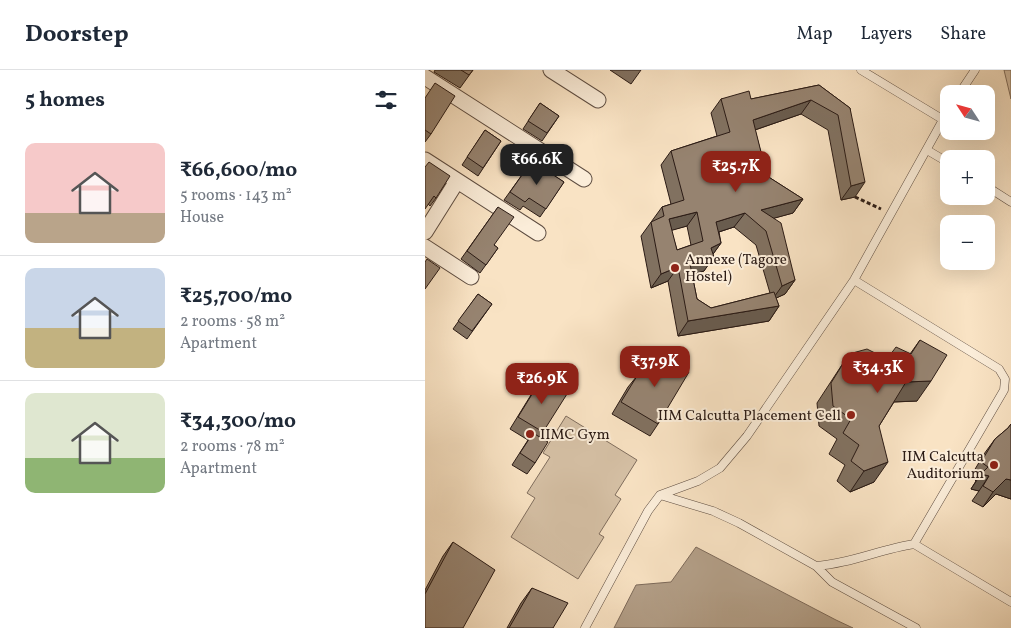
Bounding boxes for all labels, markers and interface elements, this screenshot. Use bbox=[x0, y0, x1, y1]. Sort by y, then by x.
text: Doorstep bbox=[25, 18, 129, 52]
text: Map bbox=[796, 22, 832, 47]
text: Layers bbox=[860, 22, 912, 47]
text: Share bbox=[940, 22, 986, 47]
north arrow bbox=[940, 85, 995, 140]
map controls bbox=[940, 85, 995, 270]
text: 5 homes bbox=[25, 86, 105, 115]
icon: filters bbox=[372, 86, 400, 114]
pin: ₹66.6K bbox=[496, 144, 578, 186]
text: ₹66.6K bbox=[511, 149, 563, 171]
pin: ₹25.7K bbox=[695, 150, 777, 193]
button: + bbox=[940, 150, 995, 205]
text: ₹66,600/mo bbox=[180, 156, 297, 185]
text: ₹25.7K bbox=[712, 156, 760, 178]
icon: home bbox=[65, 163, 125, 223]
text: 5 rooms · 143 m² bbox=[180, 185, 292, 207]
text: House bbox=[180, 207, 224, 229]
button: − bbox=[940, 215, 995, 270]
place label: Annexe (Tagore Hostel) bbox=[685, 250, 787, 288]
marker: Annexe (Tagore Hostel) bbox=[669, 262, 681, 274]
text: ₹25,700/mo bbox=[180, 282, 292, 311]
icon: home bbox=[65, 288, 125, 348]
text: 2 rooms · 58 m² bbox=[180, 311, 285, 333]
text: Apartment bbox=[180, 333, 257, 355]
pin: ₹37.9K bbox=[614, 346, 696, 388]
text: ₹37.9K bbox=[631, 351, 679, 373]
pin: ₹34.3K bbox=[837, 352, 919, 394]
text: ₹34.3K bbox=[853, 357, 903, 379]
pin: ₹26.9K bbox=[501, 362, 583, 405]
text: ₹26.9K bbox=[517, 368, 567, 390]
place label: IIM Calcutta Placement Cell bbox=[658, 406, 841, 427]
text: ₹34,300/mo bbox=[180, 407, 296, 436]
marker: IIM Calcutta Placement Cell bbox=[845, 409, 857, 421]
icon: home bbox=[65, 413, 125, 473]
place label: IIMC Gym bbox=[540, 425, 610, 446]
marker: IIMC Gym bbox=[524, 428, 536, 440]
text: 2 rooms · 78 m² bbox=[180, 436, 285, 458]
place label: IIM Calcutta Auditorium bbox=[902, 447, 984, 485]
text: Apartment bbox=[180, 458, 257, 480]
marker: IIM Calcutta Auditorium bbox=[988, 459, 1000, 471]

